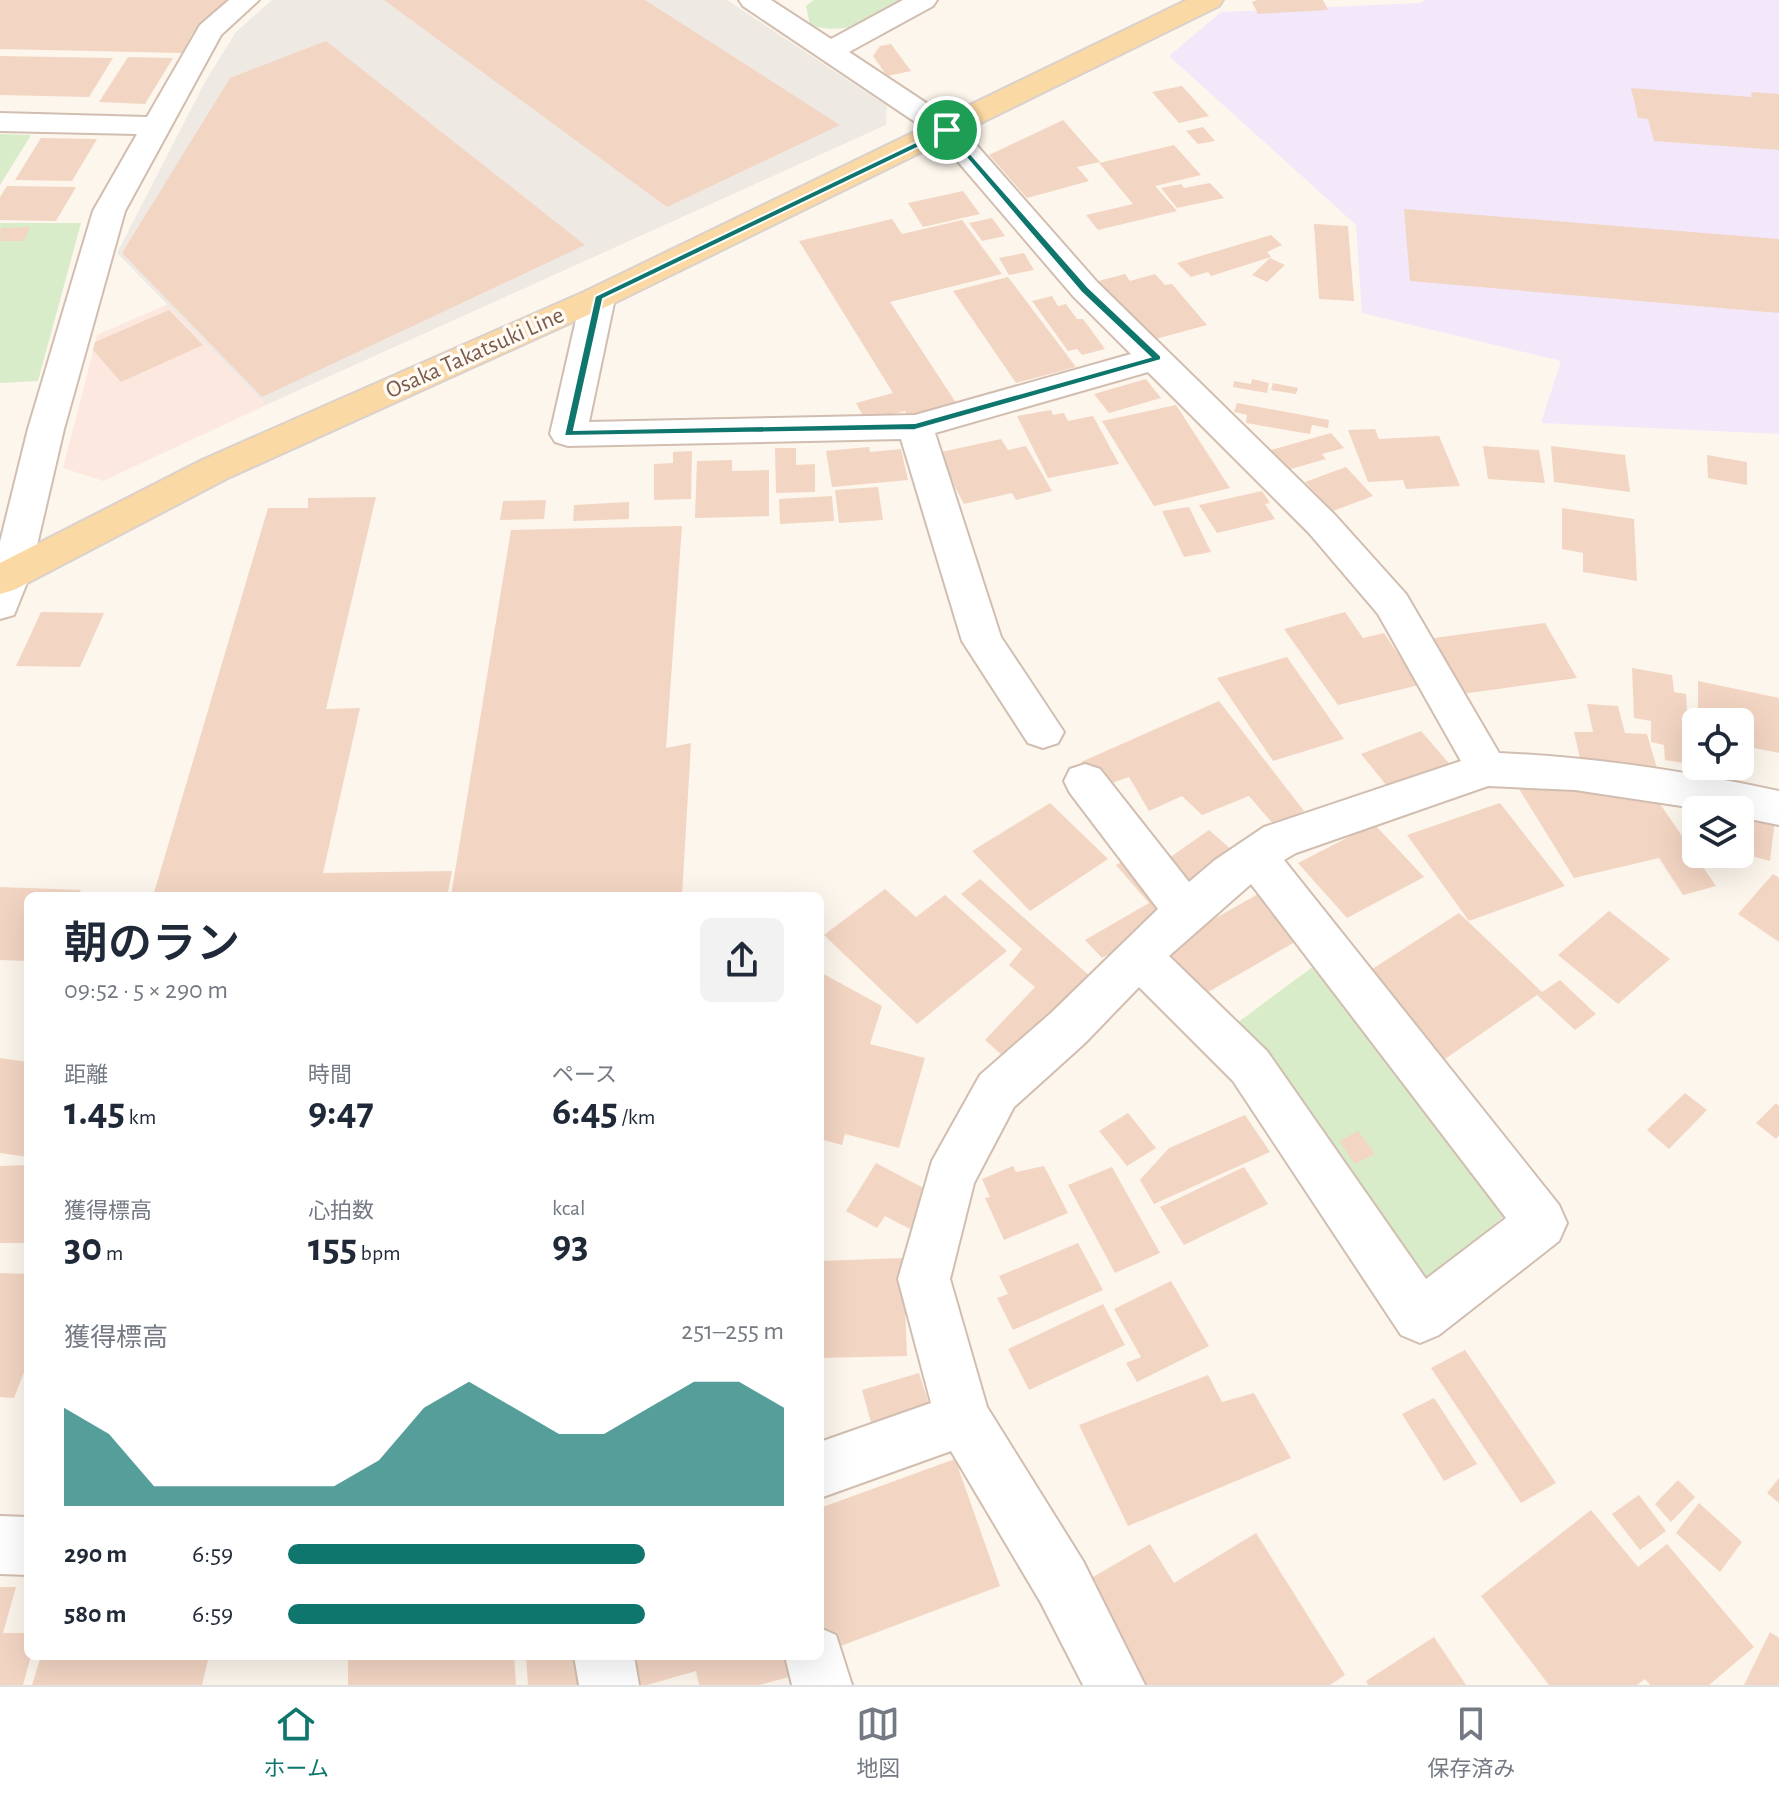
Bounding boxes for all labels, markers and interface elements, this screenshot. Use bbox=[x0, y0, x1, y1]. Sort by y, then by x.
pin bbox=[913, 96, 981, 164]
icon: arrive bbox=[925, 108, 969, 152]
street label: Osaka Takatsuki Line bbox=[382, 303, 568, 403]
map controls bbox=[1682, 708, 1754, 868]
button: locate bbox=[1682, 708, 1754, 780]
button: layers bbox=[1682, 796, 1754, 868]
button: share bbox=[700, 918, 784, 1002]
text: 朝のラン bbox=[64, 923, 240, 967]
text: 09:52 · 5 × 290 m bbox=[64, 977, 228, 1003]
text: 距離 bbox=[64, 1064, 108, 1086]
text: 時間 bbox=[308, 1064, 352, 1086]
text: ペース bbox=[552, 1064, 617, 1086]
text: 1.45 bbox=[64, 1092, 125, 1132]
text: 9:47 bbox=[308, 1092, 374, 1132]
text: 6:45 bbox=[552, 1092, 618, 1132]
text: km bbox=[125, 1106, 156, 1128]
text: /km bbox=[618, 1106, 655, 1128]
text: kcal bbox=[552, 1197, 586, 1219]
text: 獲得標高 bbox=[64, 1200, 152, 1222]
text: 心拍数 bbox=[308, 1200, 374, 1222]
text: 93 bbox=[552, 1225, 589, 1265]
text: 30 bbox=[64, 1228, 102, 1268]
text: 155 bbox=[308, 1228, 357, 1268]
text: m bbox=[102, 1242, 123, 1264]
text: bpm bbox=[357, 1242, 401, 1264]
text: 251–255 m bbox=[681, 1318, 784, 1344]
text: 獲得標高 bbox=[64, 1325, 168, 1351]
text: 290 m bbox=[64, 1541, 127, 1567]
text: 6:59 bbox=[192, 1541, 233, 1567]
text: 580 m bbox=[64, 1601, 127, 1627]
text: 6:59 bbox=[192, 1601, 233, 1627]
tab: ホーム bbox=[264, 1702, 329, 1782]
tab: 地図 bbox=[856, 1702, 900, 1782]
tab: 保存済み bbox=[1427, 1702, 1515, 1782]

